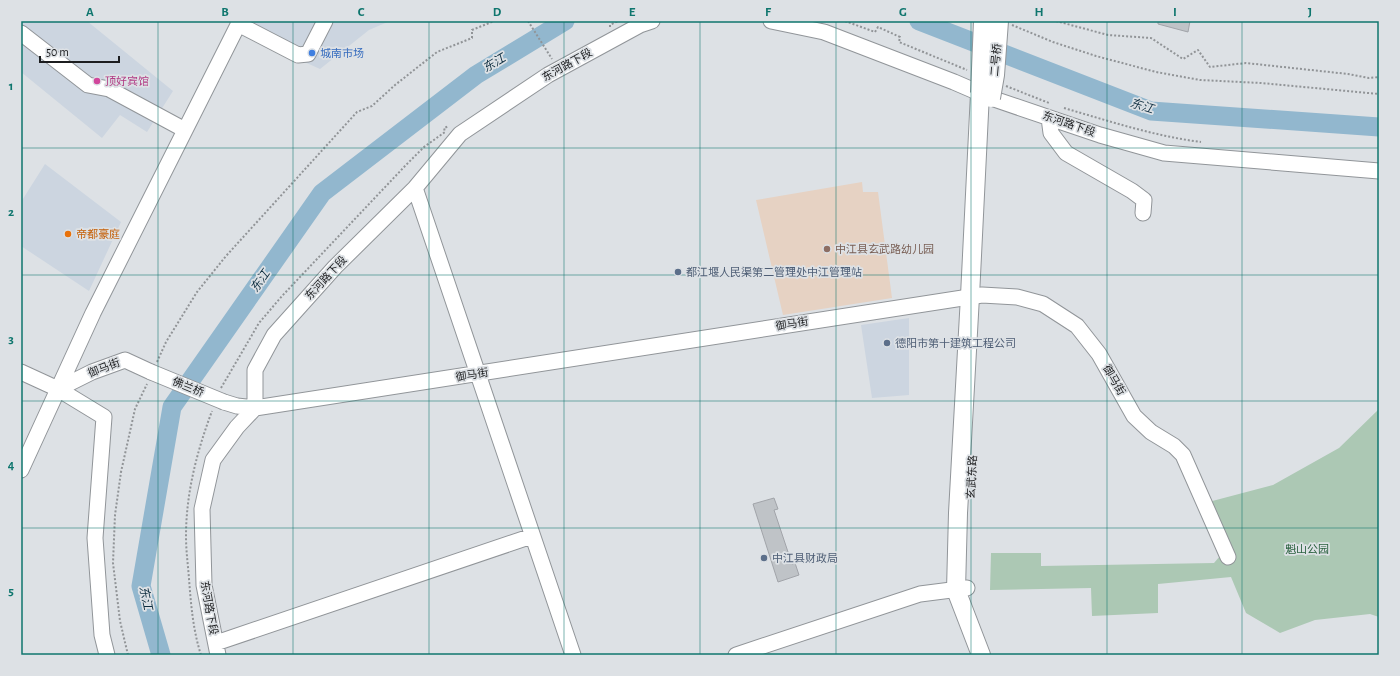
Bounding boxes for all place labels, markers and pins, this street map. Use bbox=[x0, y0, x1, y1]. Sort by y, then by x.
place label: 城南市场 bbox=[320, 47, 364, 59]
marker: 城南市场 bbox=[307, 48, 317, 58]
place label: 顶好宾馆 bbox=[105, 75, 149, 87]
marker: 顶好宾馆 bbox=[92, 76, 102, 86]
place label: 帝都豪庭 bbox=[76, 228, 120, 240]
marker: 帝都豪庭 bbox=[63, 229, 73, 239]
place label: 中江县玄武路幼儿园 bbox=[835, 243, 934, 255]
marker: 中江县玄武路幼儿园 bbox=[822, 244, 832, 254]
place label: 都江堰人民渠第二管理处中江管理站 bbox=[686, 266, 862, 278]
marker: 都江堰人民渠第二管理处中江管理站 bbox=[673, 267, 683, 277]
place label: 德阳市第十建筑工程公司 bbox=[895, 337, 1016, 349]
marker: 德阳市第十建筑工程公司 bbox=[882, 338, 892, 348]
place label: 中江县财政局 bbox=[772, 552, 838, 564]
marker: 中江县财政局 bbox=[759, 553, 769, 563]

